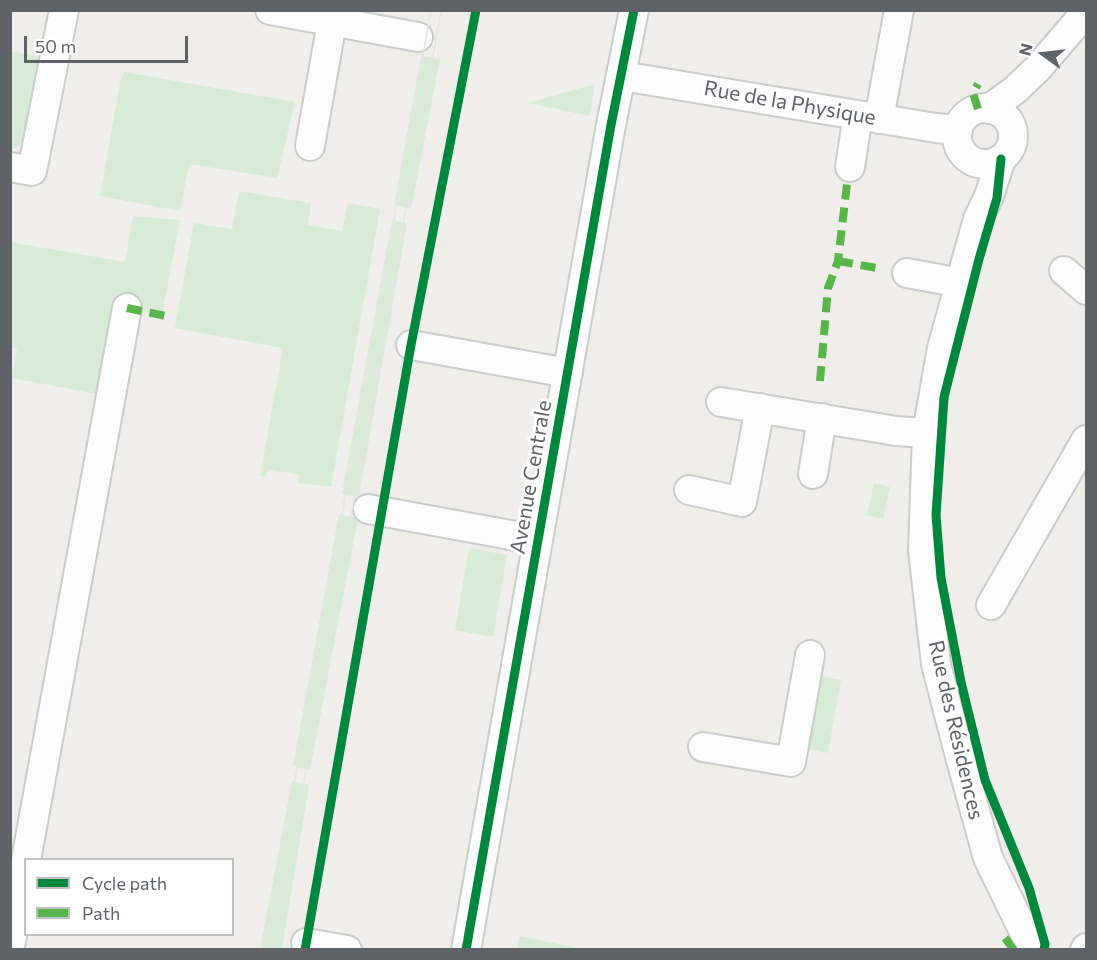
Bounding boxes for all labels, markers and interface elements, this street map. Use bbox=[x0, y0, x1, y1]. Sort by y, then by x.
scale bar bbox=[27, 24, 190, 62]
north arrow bbox=[1013, 24, 1073, 84]
text: 50 m bbox=[35, 35, 76, 57]
text: N bbox=[1014, 41, 1036, 57]
street label: Rue de la Physique bbox=[702, 75, 878, 131]
street label: Avenue Centrale bbox=[505, 398, 557, 556]
street label: Rue des Résidences bbox=[923, 638, 989, 822]
legend bbox=[24, 858, 234, 936]
text: Cycle path bbox=[82, 872, 167, 894]
text: Path bbox=[82, 902, 120, 924]

